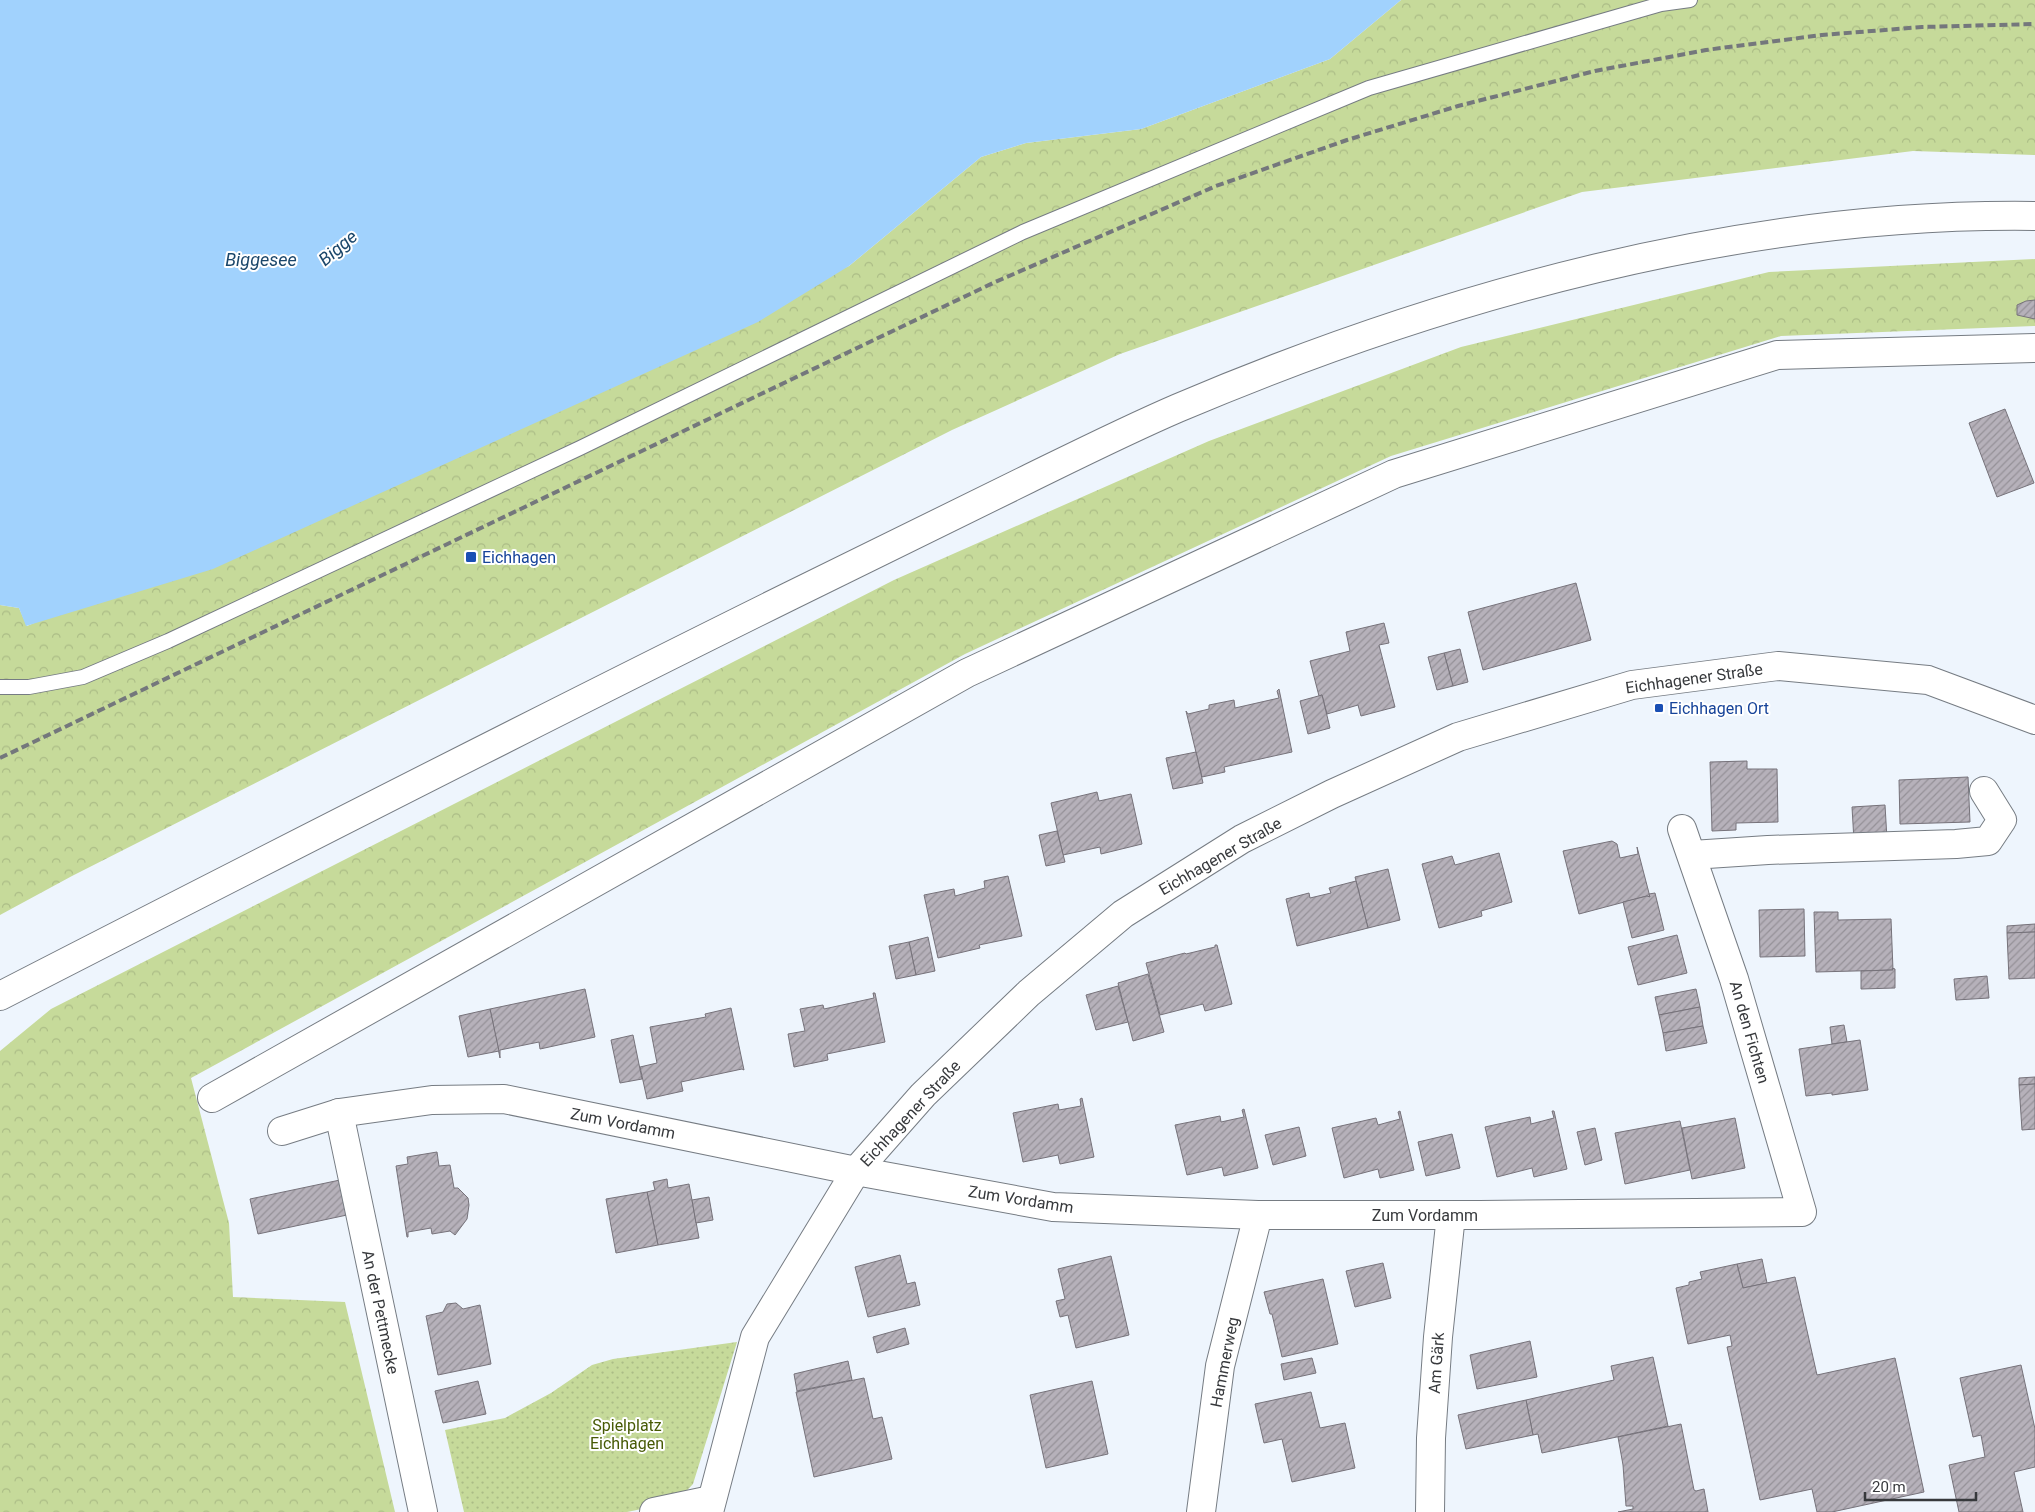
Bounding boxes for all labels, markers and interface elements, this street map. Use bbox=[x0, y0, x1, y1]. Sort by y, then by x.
water label: Bigge bbox=[314, 225, 361, 270]
water label: Biggesee bbox=[225, 249, 297, 270]
place label: Eichhagen bbox=[482, 548, 556, 567]
marker: Eichhagen bbox=[464, 550, 478, 564]
street label: Eichhagener Straße bbox=[1624, 659, 1764, 698]
place label: Eichhagen Ort bbox=[1669, 699, 1769, 718]
marker: Eichhagen Ort bbox=[1653, 702, 1665, 714]
street label: Eichhagener Straße bbox=[1156, 814, 1285, 899]
street label: An den Fichten bbox=[1726, 979, 1773, 1086]
street label: Eichhagener Straße bbox=[856, 1056, 965, 1170]
street label: Zum Vordamm bbox=[569, 1104, 677, 1143]
street label: Zum Vordamm bbox=[967, 1182, 1075, 1217]
street label: Zum Vordamm bbox=[1372, 1206, 1478, 1225]
street label: An der Pettmecke bbox=[358, 1248, 403, 1376]
street label: Hammerweg bbox=[1206, 1315, 1243, 1409]
street label: Am Gärk bbox=[1425, 1331, 1448, 1394]
park label: Spielplatz Eichhagen bbox=[590, 1416, 664, 1453]
scale bar bbox=[1865, 1470, 1976, 1502]
text: 20 m bbox=[1872, 1478, 1906, 1496]

